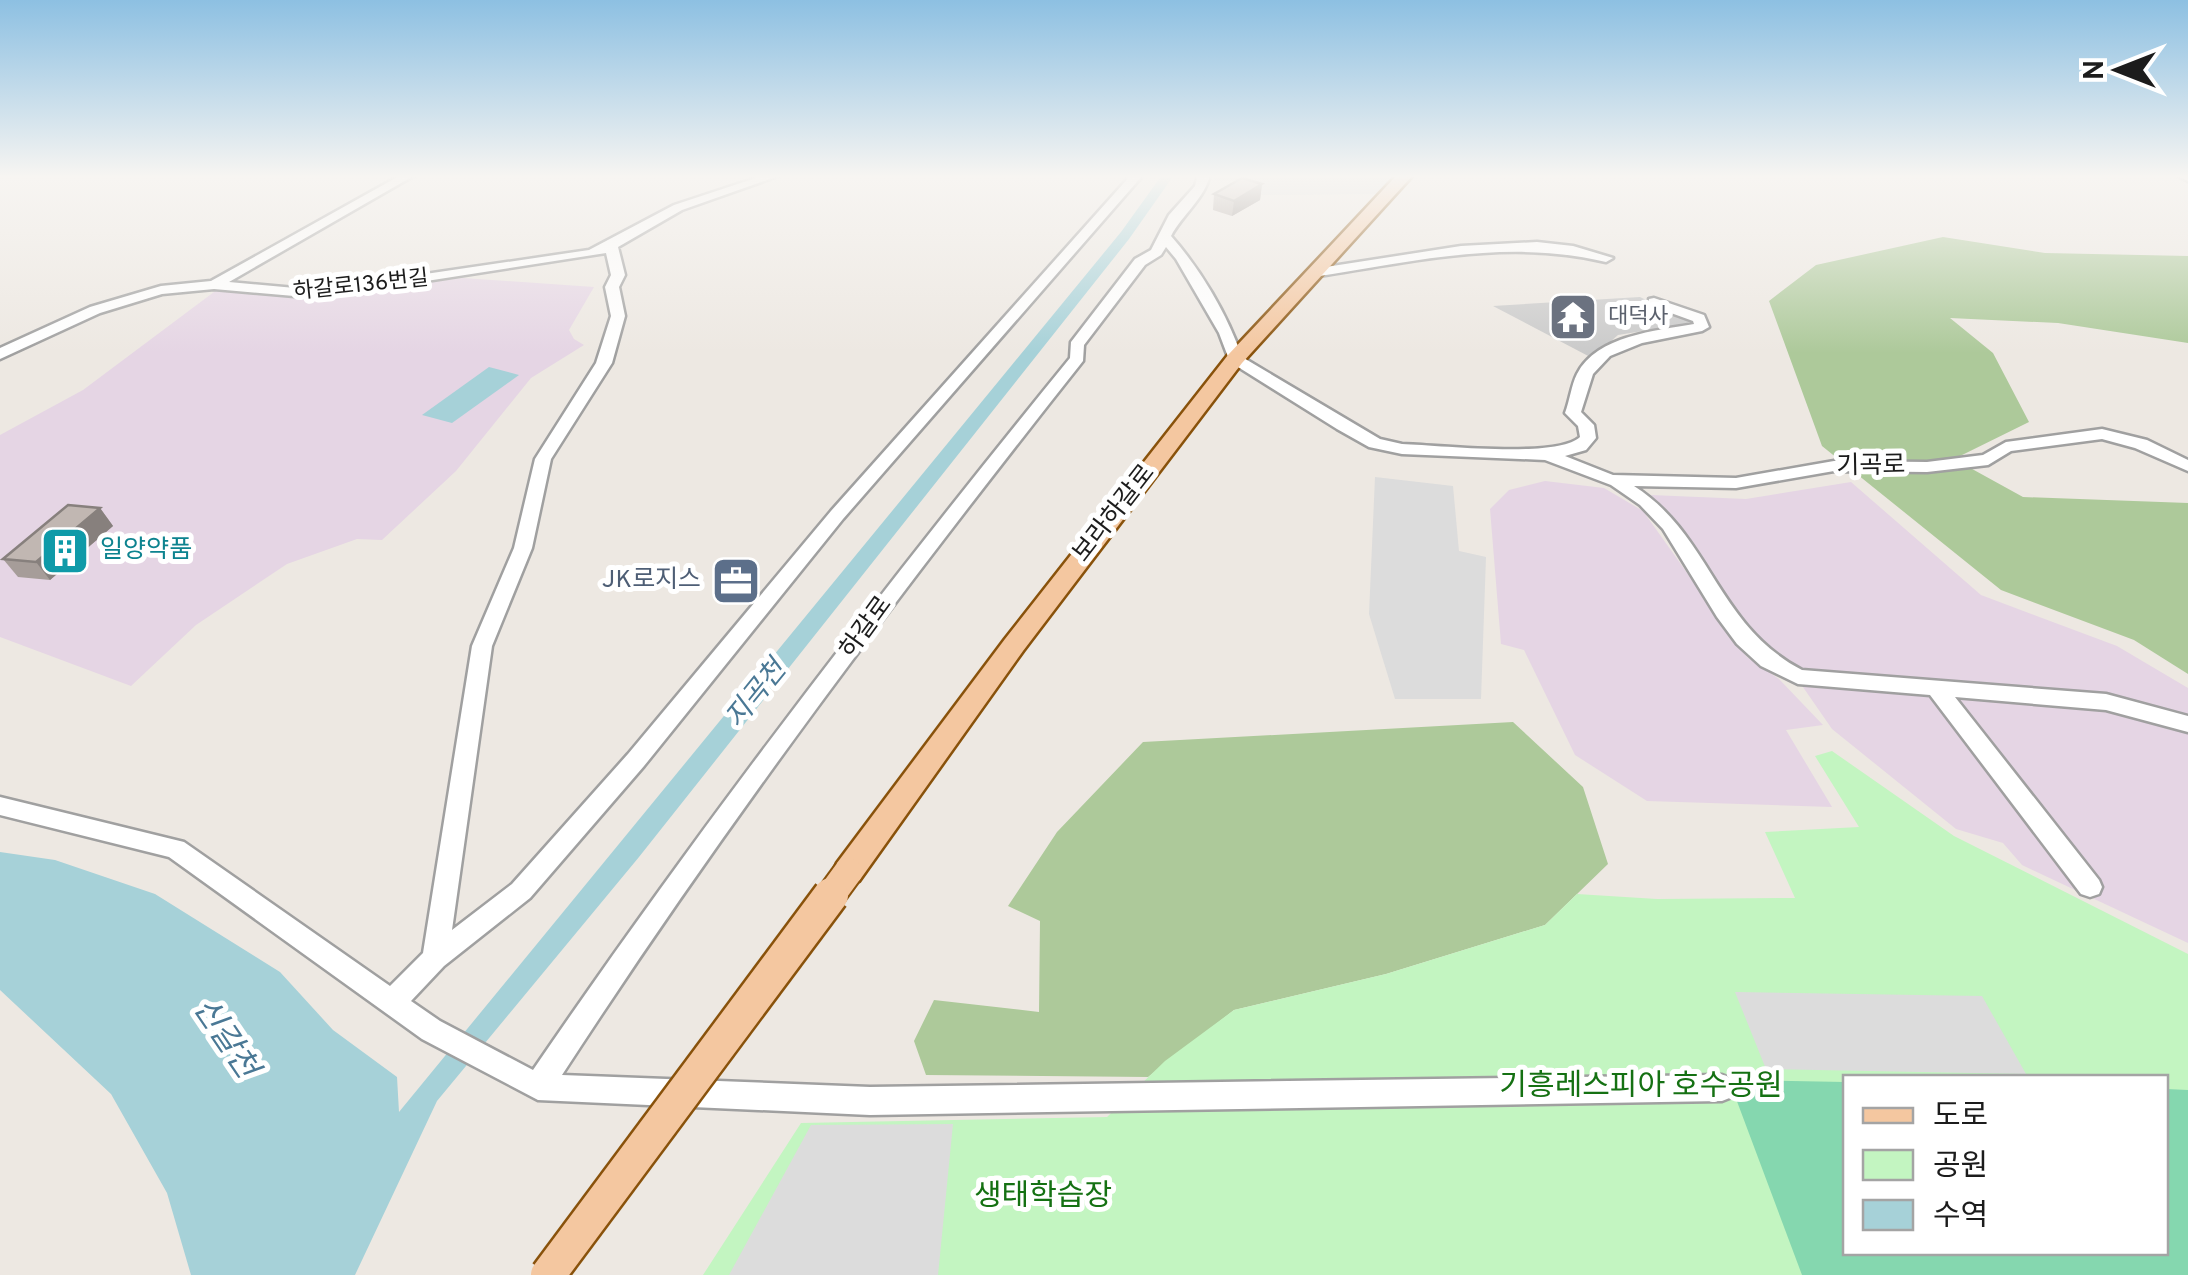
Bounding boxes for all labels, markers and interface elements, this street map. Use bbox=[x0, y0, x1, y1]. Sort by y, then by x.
north arrow bbox=[2068, 20, 2168, 120]
text: N bbox=[2078, 60, 2114, 80]
street label: 하갈로136번길 bbox=[292, 265, 430, 307]
temple icon: 대덕사 bbox=[1547, 291, 1599, 343]
place label: 대덕사 bbox=[1608, 304, 1669, 331]
street label: 기곡로 bbox=[1836, 450, 1906, 484]
street label: 보라하갈로 bbox=[1067, 459, 1163, 569]
building icon: 일양약품 bbox=[39, 525, 91, 577]
place label: 일양약품 bbox=[100, 535, 192, 567]
office icon: JK로지스 bbox=[710, 555, 762, 607]
place label: JK로지스 bbox=[602, 565, 701, 597]
street label: 하갈로 bbox=[834, 591, 900, 665]
water label: 지곡천 bbox=[719, 651, 797, 736]
water label: 신갈천 bbox=[183, 991, 267, 1090]
park label: 기흥레스피아 호수공원 bbox=[1499, 1069, 1783, 1106]
legend bbox=[1843, 1075, 2168, 1255]
text: 도로 bbox=[1933, 1099, 1988, 1136]
text: 공원 bbox=[1933, 1149, 1988, 1186]
park label: 생태학습장 bbox=[974, 1179, 1112, 1216]
text: 수역 bbox=[1933, 1199, 1988, 1236]

